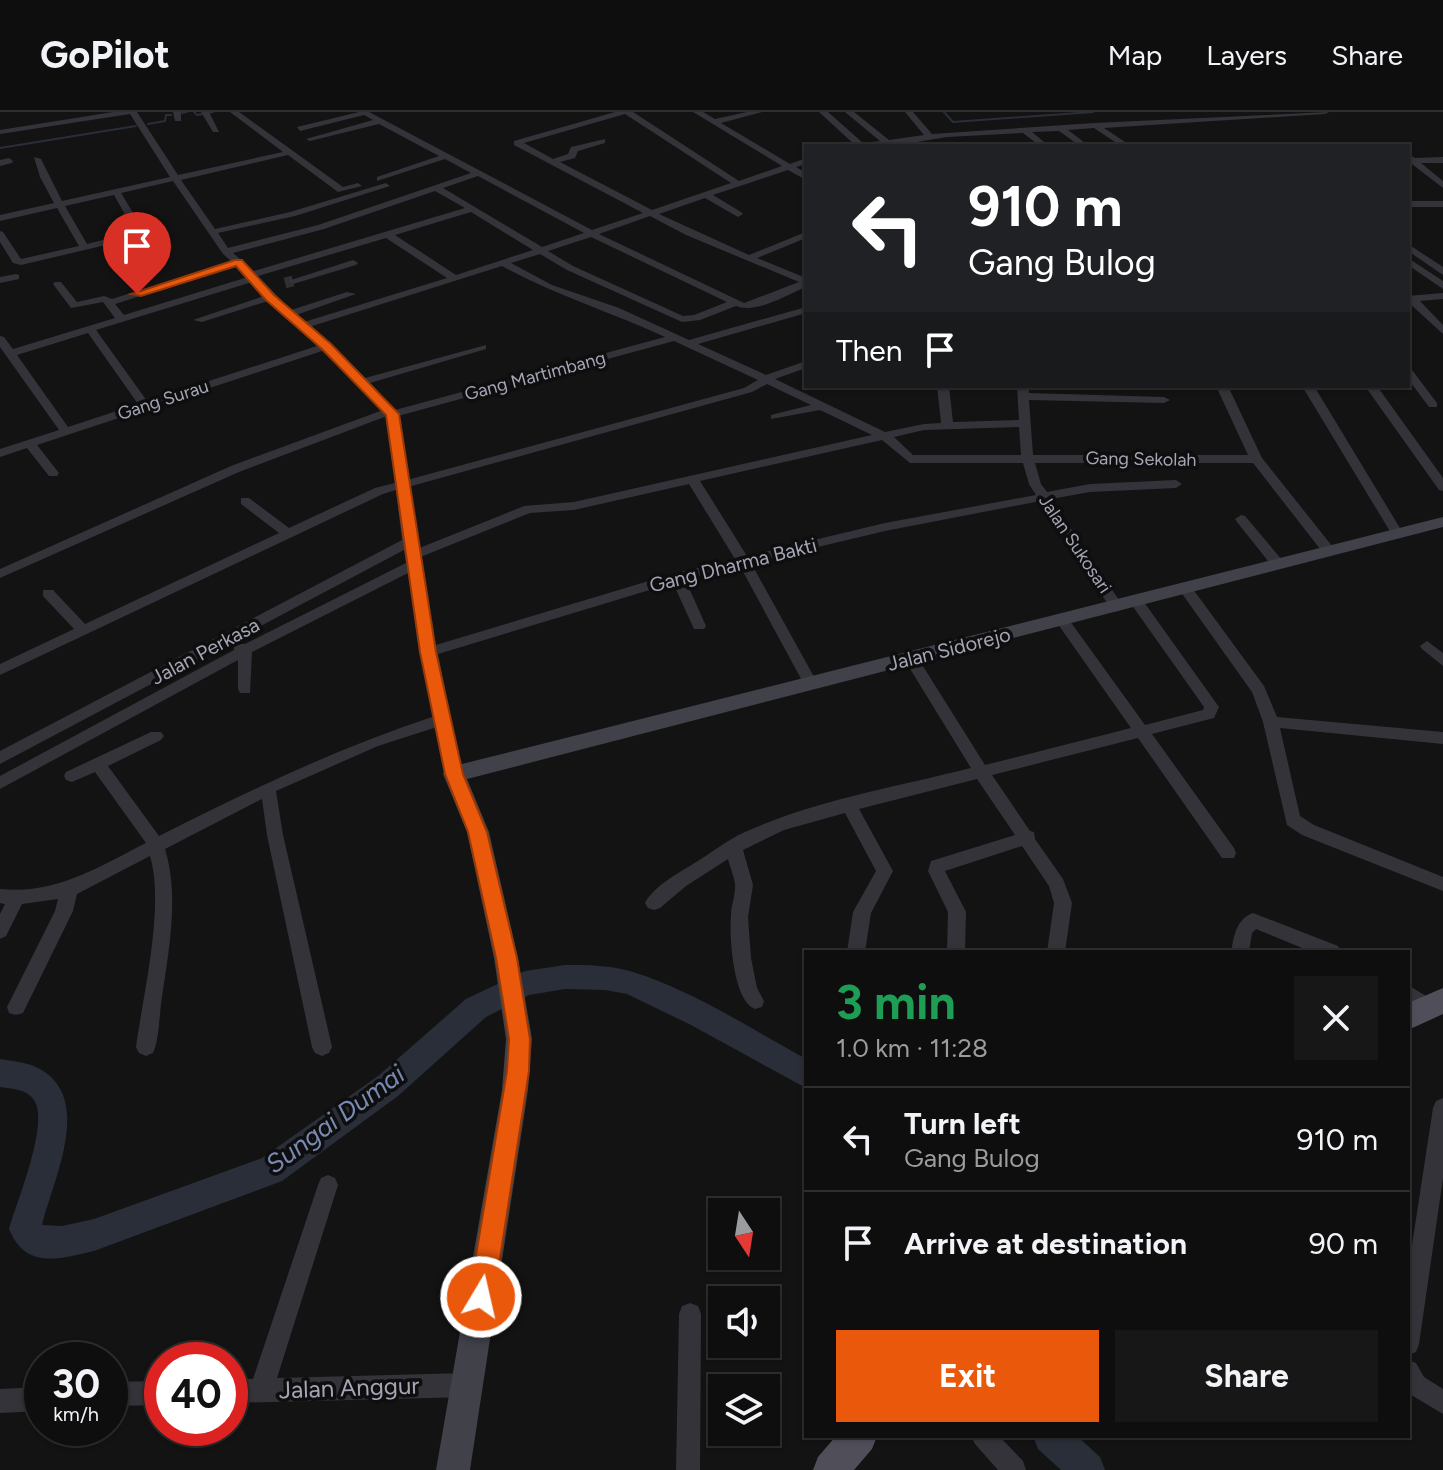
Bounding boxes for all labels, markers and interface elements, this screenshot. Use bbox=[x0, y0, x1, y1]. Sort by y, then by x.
text: GoPilot bbox=[40, 32, 170, 78]
text: Map bbox=[1108, 38, 1162, 72]
text: Layers bbox=[1206, 38, 1287, 72]
text: Share bbox=[1331, 38, 1403, 72]
text: 910 m bbox=[968, 173, 1123, 240]
icon: left bbox=[836, 176, 940, 280]
pin bbox=[103, 212, 171, 294]
icon: arrive bbox=[115, 224, 159, 268]
text: Gang Bulog bbox=[968, 241, 1156, 284]
icon: arrive bbox=[918, 328, 962, 372]
text: Then bbox=[836, 332, 902, 369]
street label: Gang Martimbang bbox=[462, 347, 608, 405]
street label: Gang Surau bbox=[115, 375, 211, 425]
street label: Gang Sekolah bbox=[1085, 447, 1197, 471]
street label: Jalan Sukosari bbox=[1034, 491, 1116, 597]
street label: Gang Dharma Bakti bbox=[647, 533, 819, 597]
street label: Jalan Perkasa bbox=[147, 612, 263, 690]
street label: Jalan Sidorejo bbox=[885, 622, 1013, 676]
text: 3 min bbox=[836, 973, 956, 1031]
button: close bbox=[1294, 976, 1378, 1060]
text: 1.0 km · 11:28 bbox=[836, 1032, 988, 1064]
water label: Sungai Dumai bbox=[259, 1057, 411, 1180]
text: Turn left bbox=[904, 1105, 1021, 1142]
icon: left bbox=[836, 1117, 880, 1161]
text: 910 m bbox=[1296, 1121, 1378, 1158]
text: Gang Bulog bbox=[904, 1142, 1040, 1174]
north arrow bbox=[708, 1198, 780, 1270]
map controls bbox=[708, 1198, 780, 1446]
icon: arrive bbox=[836, 1221, 880, 1265]
text: Arrive at destination bbox=[904, 1225, 1187, 1262]
text: 90 m bbox=[1309, 1225, 1378, 1262]
position arrow bbox=[439, 1255, 523, 1339]
button: sound bbox=[708, 1286, 780, 1358]
button: Exit bbox=[836, 1330, 1099, 1422]
button: Share bbox=[1115, 1330, 1378, 1422]
speed limit sign: 40 bbox=[144, 1342, 248, 1446]
text: 30 bbox=[52, 1360, 100, 1408]
street label: Jalan Anggur bbox=[278, 1371, 420, 1404]
button: layers bbox=[708, 1374, 780, 1446]
text: km/h bbox=[53, 1402, 99, 1426]

